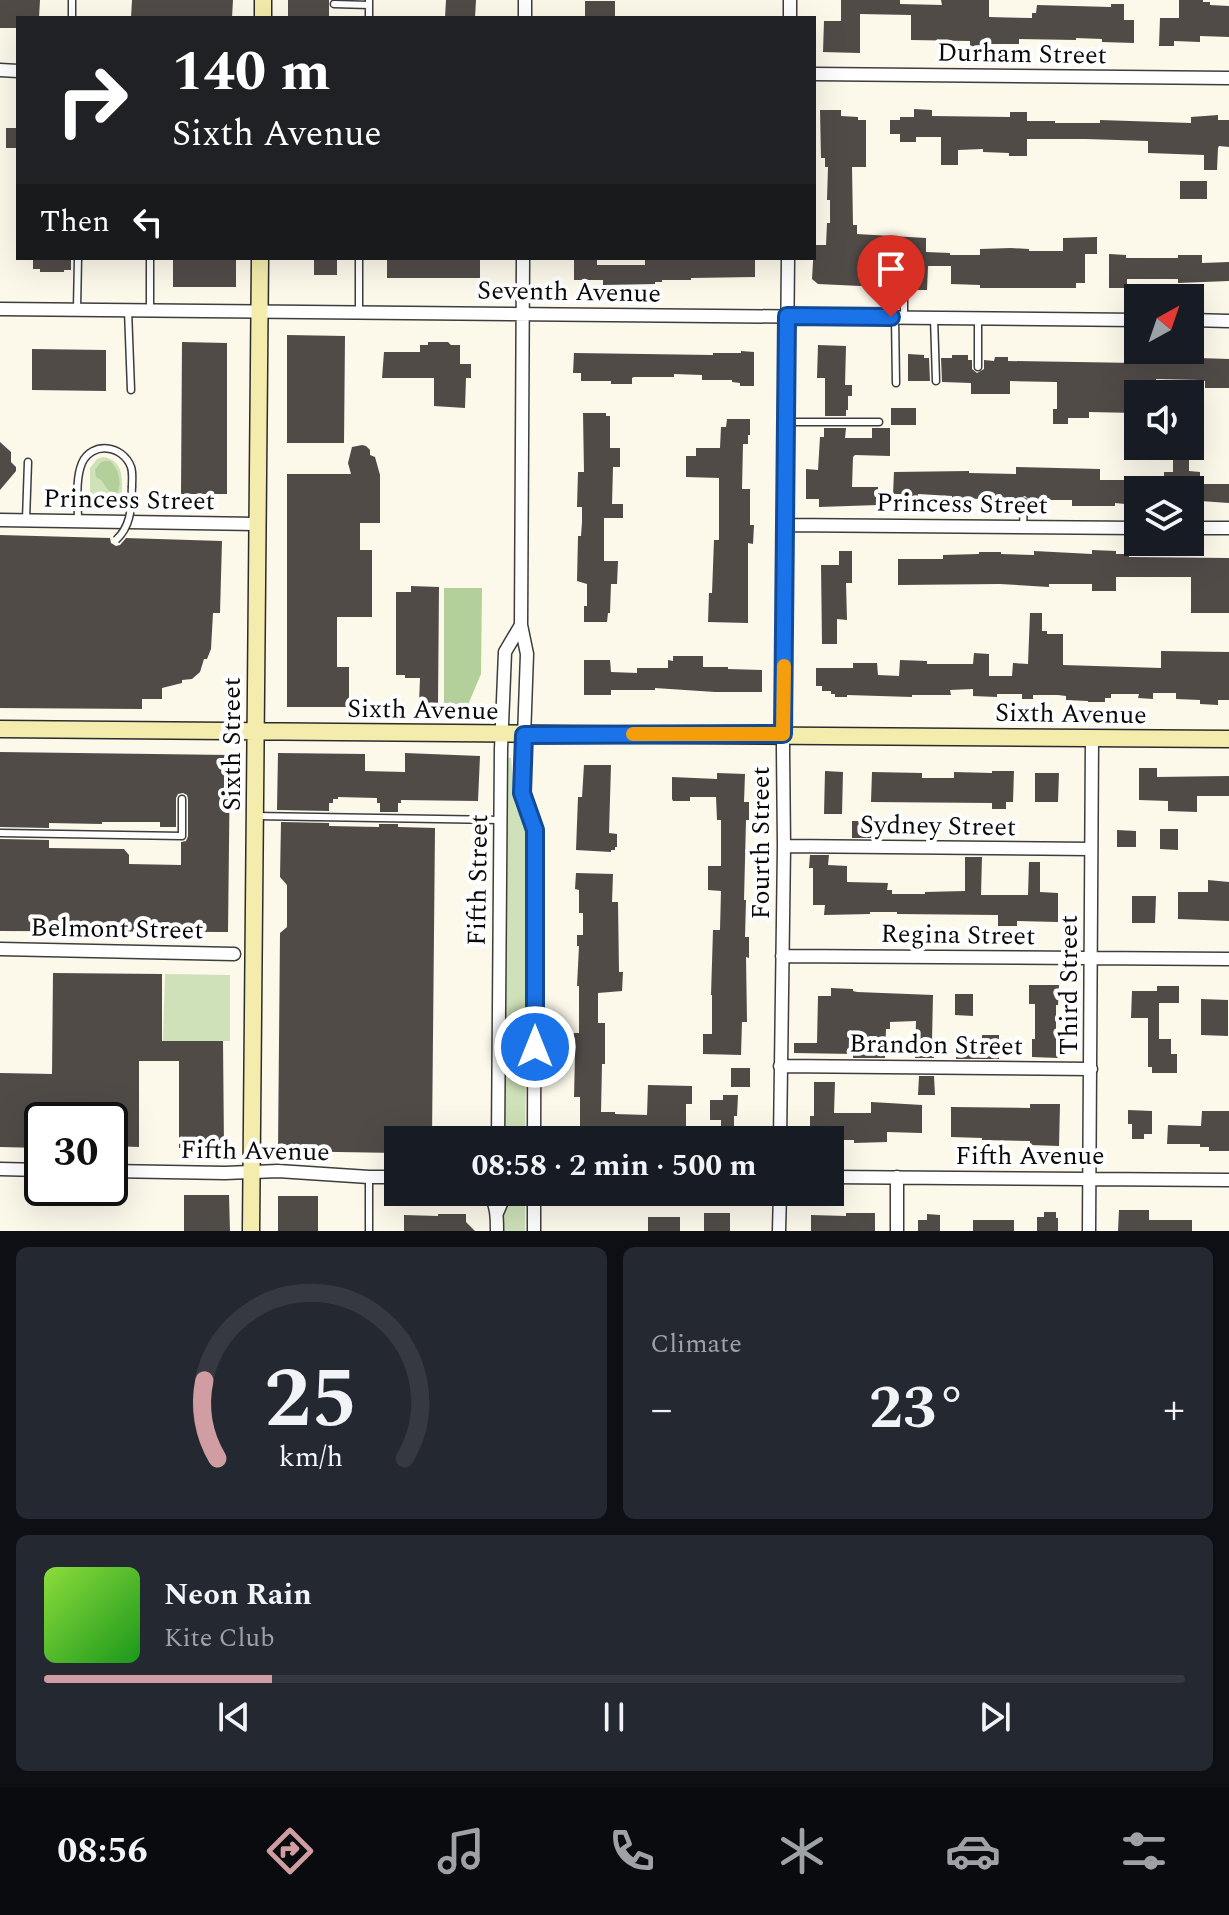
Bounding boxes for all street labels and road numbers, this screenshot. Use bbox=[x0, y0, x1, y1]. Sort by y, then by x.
street label: Durham Street bbox=[937, 33, 1107, 75]
street label: Seventh Avenue bbox=[477, 270, 661, 314]
street label: Princess Street bbox=[43, 479, 215, 521]
street label: Princess Street bbox=[876, 483, 1048, 525]
street label: Sixth Street bbox=[212, 677, 252, 811]
street label: Sixth Avenue bbox=[347, 689, 499, 731]
street label: Sixth Avenue bbox=[995, 693, 1147, 735]
street label: Fourth Street bbox=[741, 766, 781, 920]
street label: Sydney Street bbox=[860, 805, 1016, 847]
street label: Fifth Street bbox=[457, 814, 499, 946]
street label: Belmont Street bbox=[30, 907, 204, 951]
street label: Regina Street bbox=[880, 914, 1036, 956]
street label: Third Street bbox=[1049, 915, 1089, 1055]
street label: Brandon Street bbox=[849, 1023, 1023, 1067]
street label: Fifth Avenue bbox=[180, 1130, 330, 1172]
street label: Fifth Avenue bbox=[955, 1136, 1105, 1176]

